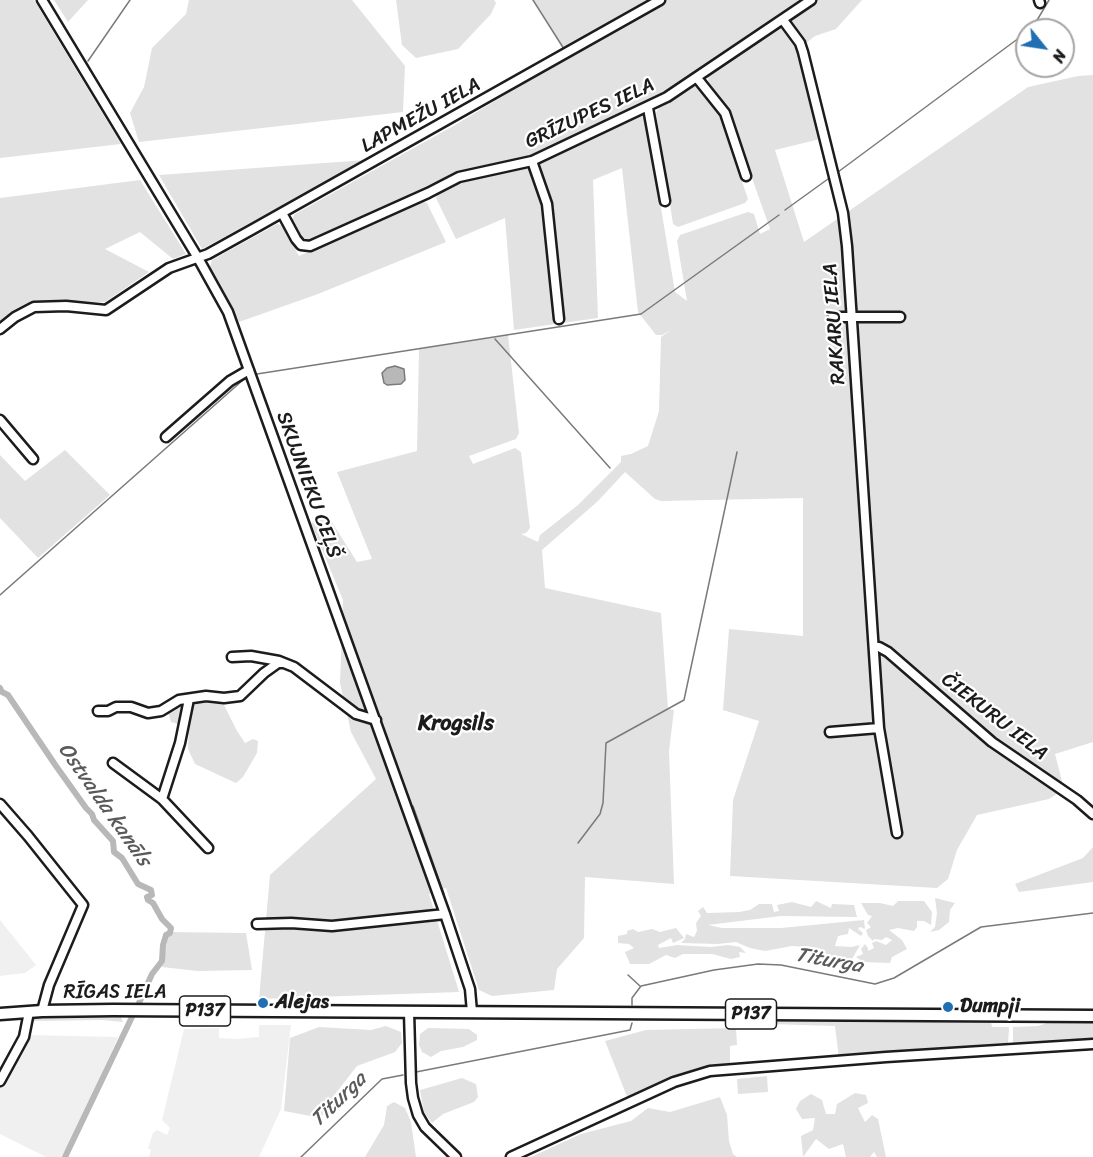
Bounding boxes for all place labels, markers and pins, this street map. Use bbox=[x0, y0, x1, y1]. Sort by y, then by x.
place label: Alejas bbox=[275, 991, 329, 1015]
place label: Dumpji bbox=[960, 995, 1020, 1019]
marker: Alejas bbox=[256, 996, 270, 1010]
marker: Dumpji bbox=[941, 1000, 955, 1014]

